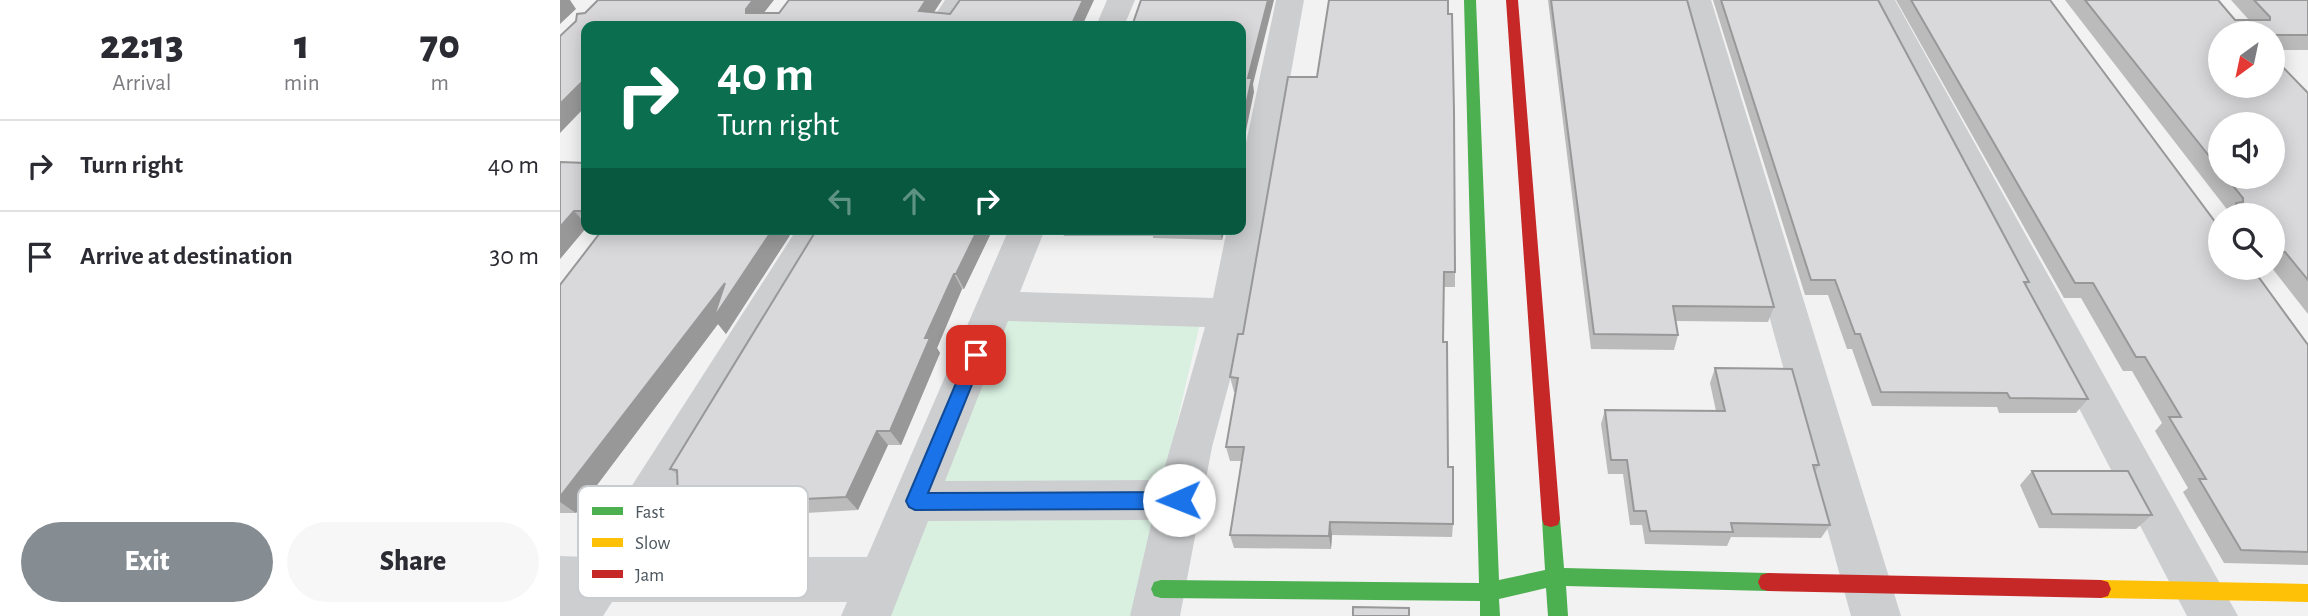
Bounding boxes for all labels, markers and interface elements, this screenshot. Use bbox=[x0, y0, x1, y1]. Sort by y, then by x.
north arrow bbox=[2208, 21, 2286, 98]
map controls bbox=[2208, 21, 2285, 280]
text: 22:13 bbox=[100, 24, 184, 66]
text: 1 bbox=[294, 24, 309, 66]
text: 70 bbox=[420, 24, 460, 66]
icon: right bbox=[602, 49, 693, 140]
text: 40 m bbox=[717, 51, 814, 100]
text: Arrival bbox=[112, 72, 171, 95]
text: min bbox=[284, 72, 320, 95]
text: m bbox=[431, 72, 449, 95]
text: Turn right bbox=[717, 109, 839, 141]
button: sound bbox=[2208, 112, 2285, 189]
icon: right bbox=[21, 147, 59, 185]
text: Turn right bbox=[80, 152, 183, 178]
text: 40 m bbox=[488, 152, 539, 178]
icon: left bbox=[822, 182, 860, 220]
icon: ahead bbox=[895, 182, 933, 220]
icon: right bbox=[968, 182, 1006, 220]
button: search bbox=[2208, 203, 2285, 280]
icon: arrive bbox=[21, 238, 59, 276]
text: Arrive at destination bbox=[80, 243, 293, 269]
text: 30 m bbox=[489, 243, 539, 269]
pin bbox=[946, 325, 1006, 385]
icon: arrive bbox=[957, 336, 995, 374]
position arrow bbox=[1142, 463, 1216, 537]
legend bbox=[578, 486, 808, 598]
text: Fast bbox=[635, 503, 665, 522]
button: Exit bbox=[21, 522, 273, 602]
button: Share bbox=[287, 522, 539, 602]
text: Slow bbox=[635, 534, 671, 553]
text: Jam bbox=[635, 566, 664, 585]

